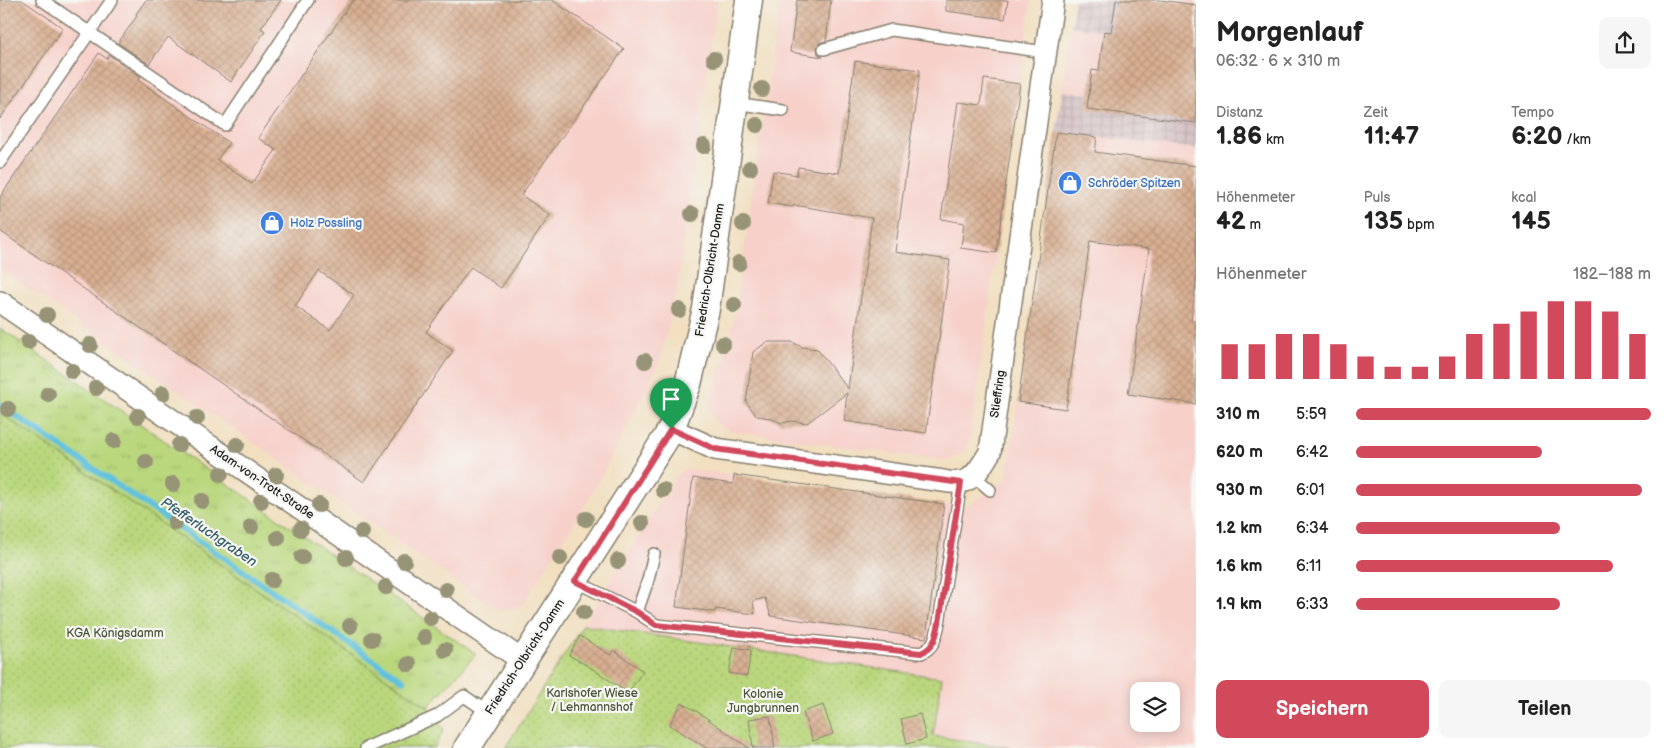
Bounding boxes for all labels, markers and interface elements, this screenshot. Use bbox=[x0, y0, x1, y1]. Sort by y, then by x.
text: Morgenlauf bbox=[1216, 16, 1363, 49]
button: share bbox=[1599, 17, 1651, 69]
text: 06:32 · 6 × 310 m bbox=[1216, 52, 1340, 71]
text: Distanz bbox=[1216, 104, 1263, 121]
text: Zeit bbox=[1364, 104, 1388, 121]
text: Tempo bbox=[1511, 104, 1554, 121]
text: 1.86 bbox=[1216, 121, 1262, 152]
text: 11:47 bbox=[1364, 121, 1419, 152]
text: 6:20 bbox=[1511, 121, 1563, 152]
text: km bbox=[1262, 131, 1284, 148]
text: /km bbox=[1563, 131, 1591, 148]
shop icon: Schröder Spitzen bbox=[1057, 170, 1083, 196]
place label: Schröder Spitzen bbox=[1088, 176, 1181, 191]
text: Höhenmeter bbox=[1216, 189, 1295, 206]
text: Puls bbox=[1364, 189, 1390, 206]
text: kcal bbox=[1511, 189, 1536, 206]
street label: Friedrich-Olbricht-Damm bbox=[692, 202, 728, 338]
text: 42 bbox=[1216, 206, 1246, 237]
text: 135 bbox=[1364, 206, 1403, 237]
text: 145 bbox=[1511, 206, 1551, 237]
shop icon: Holz Possling bbox=[259, 210, 285, 236]
place label: Holz Possling bbox=[290, 216, 362, 231]
text: m bbox=[1246, 216, 1261, 233]
text: bpm bbox=[1403, 216, 1435, 233]
text: Höhenmeter bbox=[1216, 265, 1306, 284]
text: 182–188 m bbox=[1573, 265, 1651, 284]
street label: Stieffring bbox=[987, 369, 1009, 419]
pin bbox=[650, 378, 692, 429]
icon: arrive bbox=[657, 385, 685, 413]
text: 310 m bbox=[1216, 405, 1260, 424]
text: 5:59 bbox=[1296, 405, 1327, 424]
street label: Adam-von-Trott-Straße bbox=[207, 442, 317, 522]
text: 620 m bbox=[1216, 443, 1263, 462]
text: 6:42 bbox=[1296, 443, 1328, 462]
text: 930 m bbox=[1216, 481, 1263, 500]
text: 6:01 bbox=[1296, 481, 1325, 500]
water label: Pfefferluchgraben bbox=[158, 494, 260, 570]
text: 1.2 km bbox=[1216, 519, 1262, 538]
text: 6:34 bbox=[1296, 519, 1329, 538]
text: 1.6 km bbox=[1216, 557, 1262, 576]
text: 6:11 bbox=[1296, 557, 1321, 576]
text: 1.9 km bbox=[1216, 595, 1262, 614]
text: 6:33 bbox=[1296, 595, 1329, 614]
street label: Friedrich-Olbricht-Damm bbox=[482, 596, 568, 718]
park label: KGA Königsdamm bbox=[66, 626, 164, 641]
button: Speichern bbox=[1216, 680, 1429, 738]
button: Teilen bbox=[1439, 680, 1651, 738]
map controls bbox=[1130, 682, 1180, 732]
button: layers bbox=[1130, 682, 1180, 732]
park label: Karlshofer Wiese / Lehmannshof bbox=[546, 686, 638, 715]
park label: Kolonie Jungbrunnen bbox=[727, 687, 799, 716]

